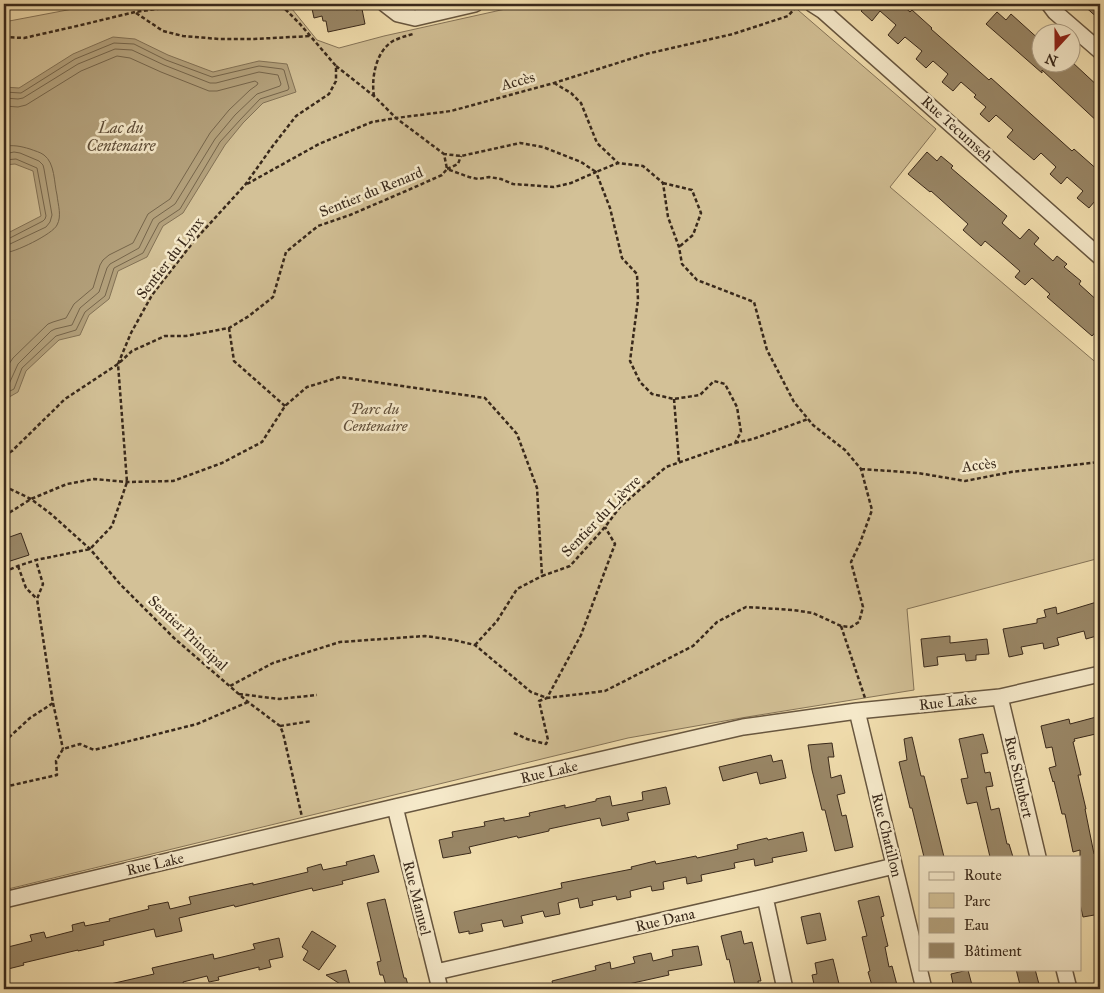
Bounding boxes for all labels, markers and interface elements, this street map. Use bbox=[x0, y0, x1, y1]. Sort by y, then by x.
north arrow bbox=[1032, 22, 1082, 72]
text: N bbox=[1043, 50, 1060, 70]
street label: Accès bbox=[498, 68, 537, 94]
street label: Rue Tecumseh bbox=[917, 92, 997, 166]
water label: Lac du Centenaire bbox=[86, 118, 157, 155]
street label: Sentier du Renard bbox=[316, 163, 426, 221]
street label: Sentier du Lynx bbox=[132, 213, 208, 302]
park label: Parc du Centenaire bbox=[343, 400, 408, 435]
street label: Accès bbox=[960, 454, 997, 476]
street label: Sentier du Lièvre bbox=[558, 471, 644, 561]
street label: Sentier Principal bbox=[145, 592, 232, 675]
street label: Rue Lake bbox=[918, 690, 978, 714]
street label: Rue Schubert bbox=[1001, 734, 1037, 820]
street label: Rue Lake bbox=[519, 757, 579, 787]
street label: Rue Chatillon bbox=[868, 791, 906, 879]
street label: Rue Lake bbox=[125, 849, 185, 879]
legend bbox=[919, 856, 1082, 970]
street label: Rue Manuel bbox=[399, 859, 435, 938]
text: Route bbox=[964, 866, 1002, 884]
text: Parc bbox=[964, 892, 991, 910]
street label: Rue Dana bbox=[633, 904, 697, 936]
text: Eau bbox=[964, 916, 989, 934]
text: Bâtiment bbox=[964, 942, 1023, 960]

